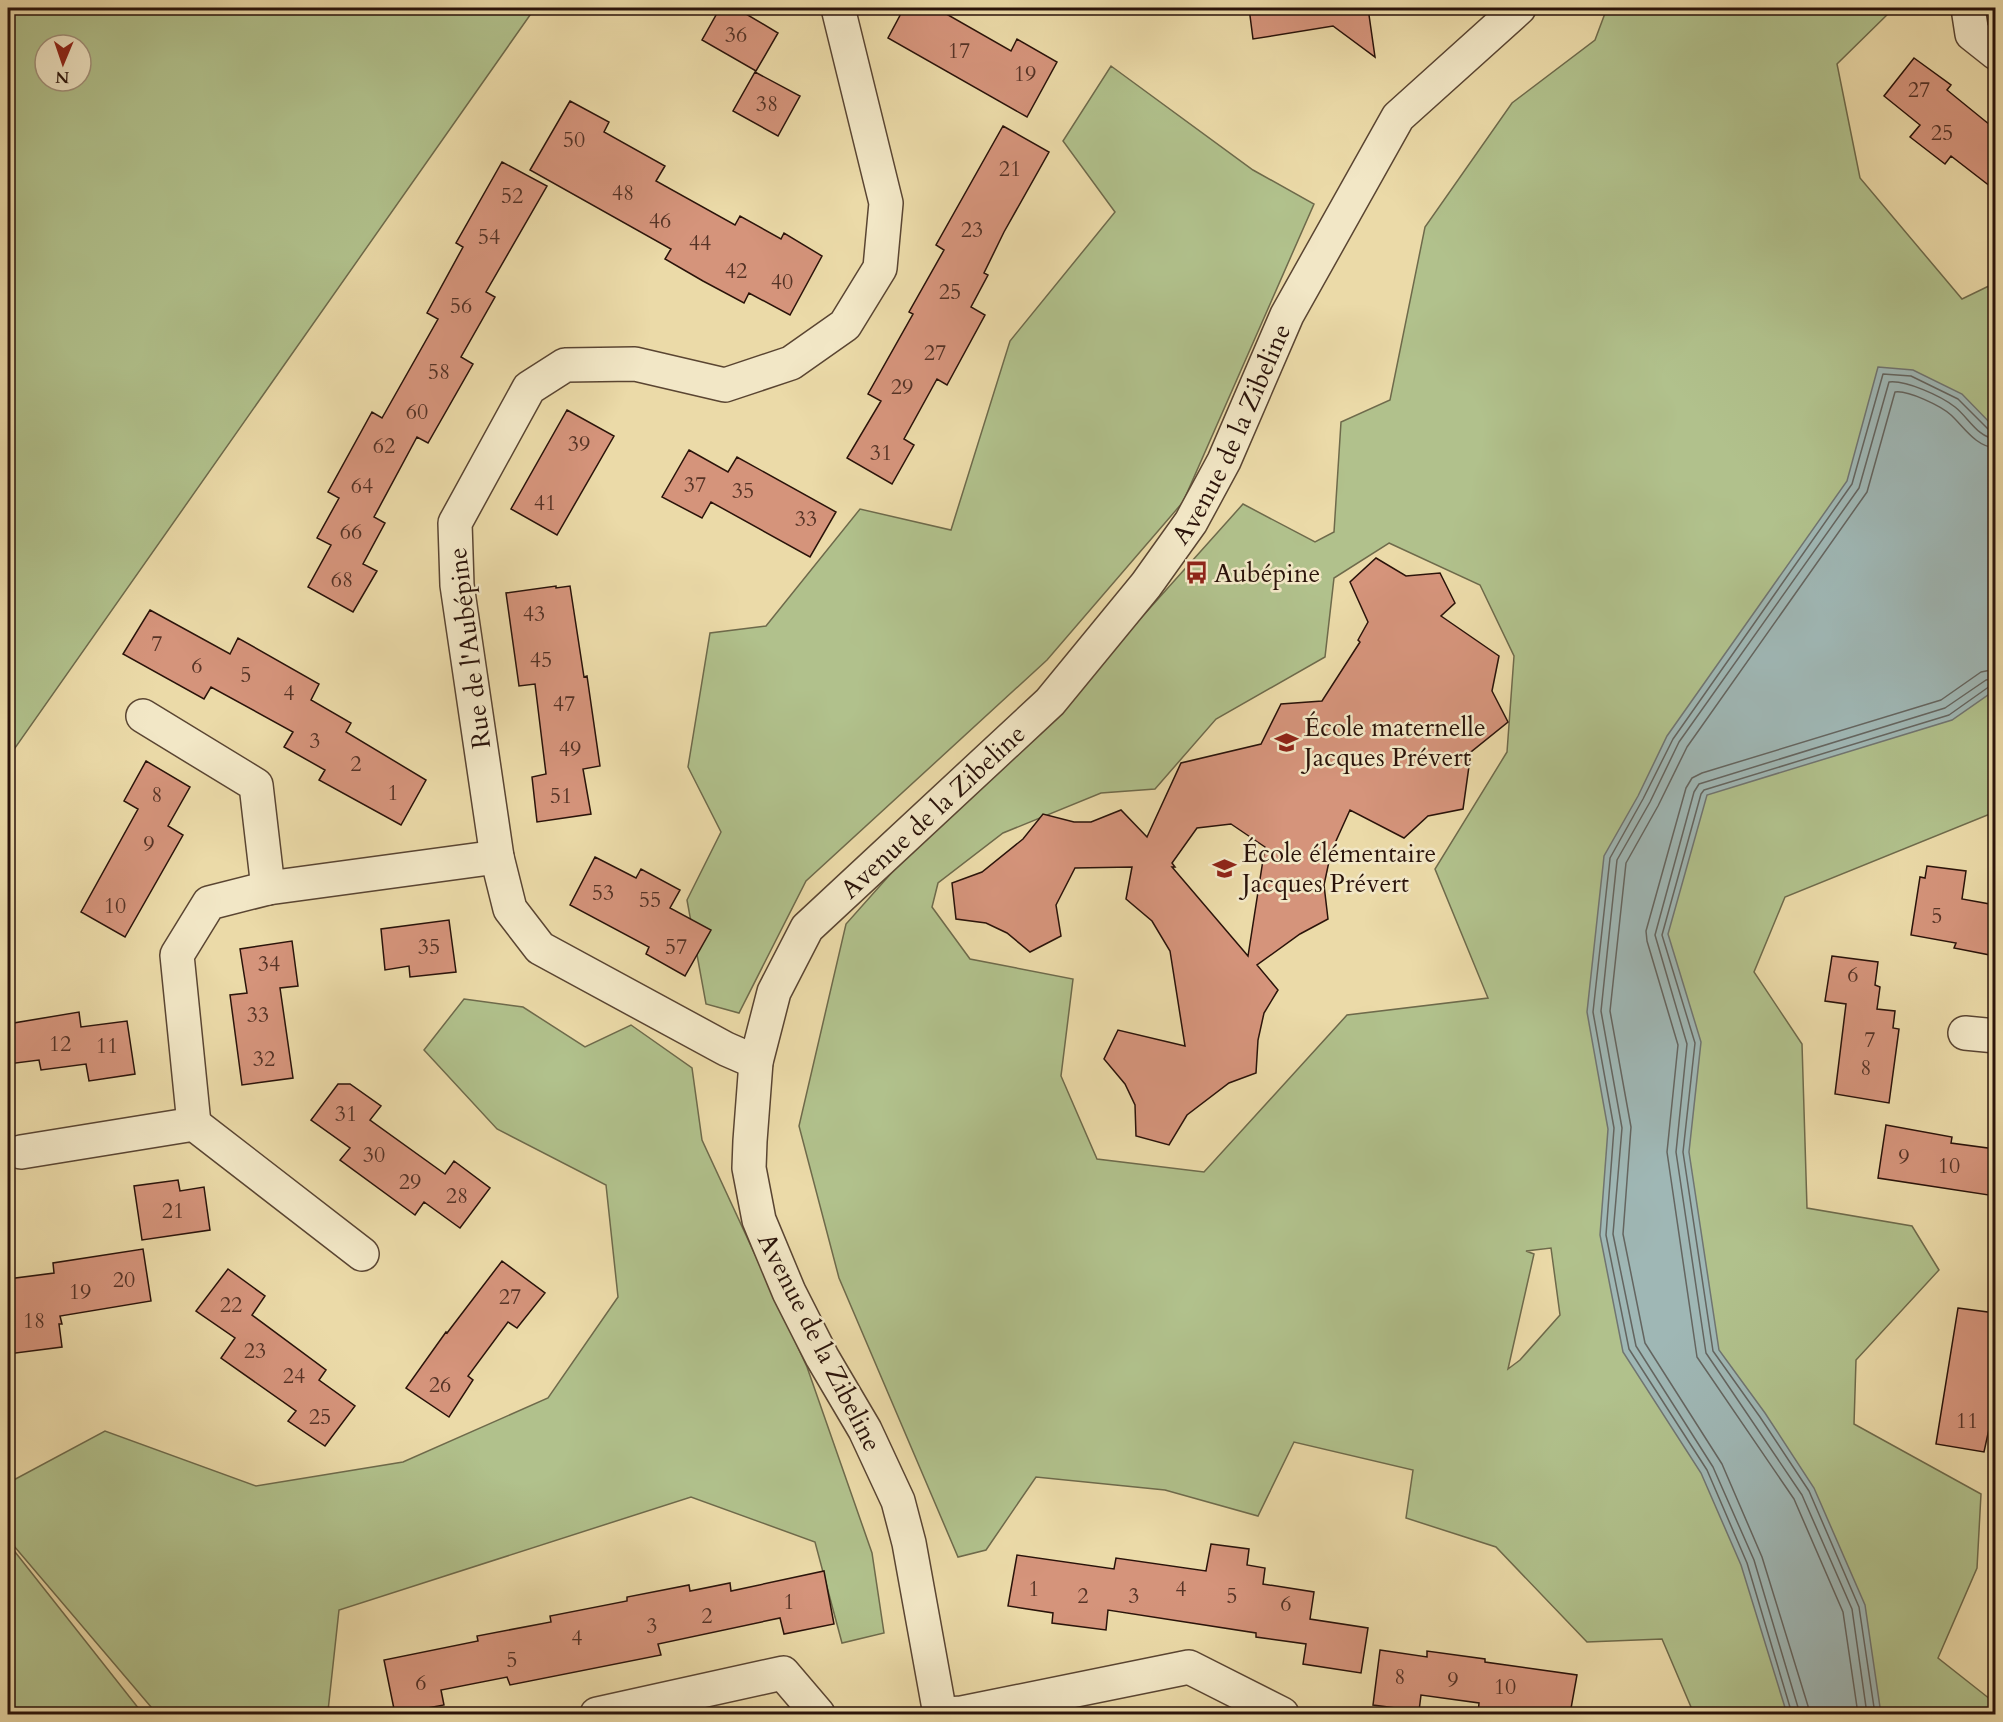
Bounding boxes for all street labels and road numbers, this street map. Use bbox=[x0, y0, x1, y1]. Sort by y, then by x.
street label: Avenue de la Zibeline bbox=[1163, 318, 1299, 552]
street label: Rue de l'Aubépine bbox=[440, 545, 499, 751]
street label: Avenue de la Zibeline bbox=[833, 717, 1033, 907]
street label: Avenue de la Zibeline bbox=[749, 1227, 890, 1457]

